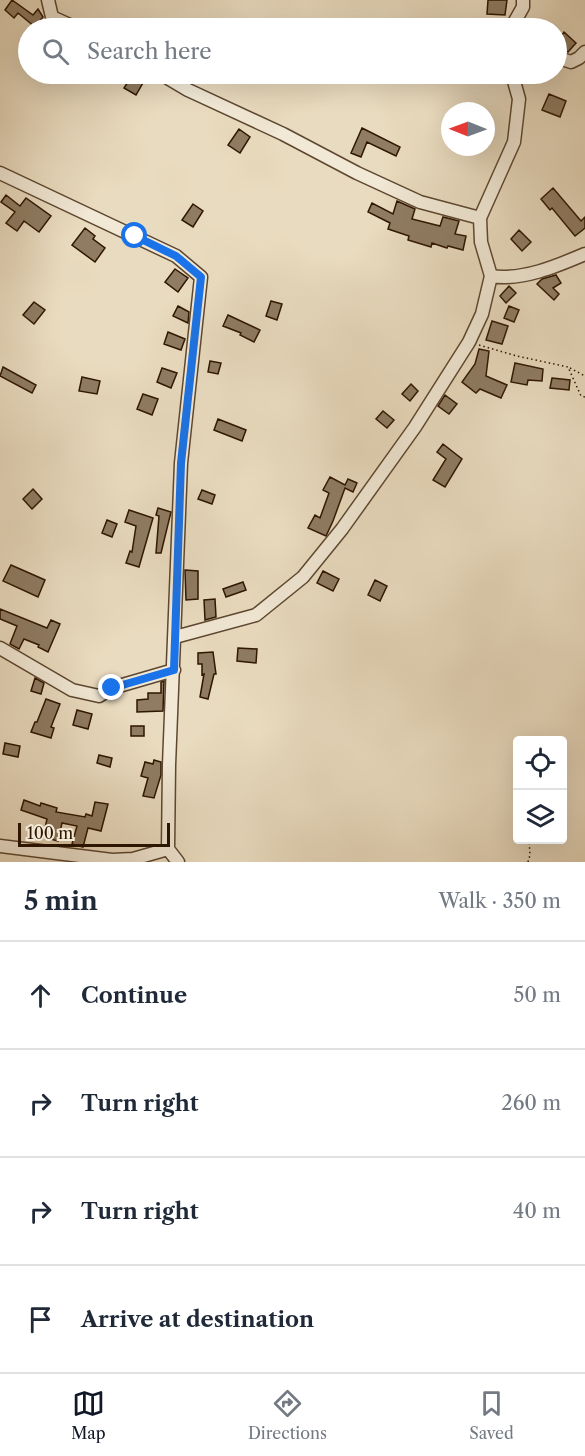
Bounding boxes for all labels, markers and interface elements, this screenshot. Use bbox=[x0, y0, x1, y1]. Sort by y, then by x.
search box bbox=[18, 18, 567, 84]
icon: search bbox=[39, 35, 72, 68]
text: Search here bbox=[87, 38, 212, 65]
north arrow bbox=[441, 102, 495, 156]
route start bbox=[121, 222, 147, 248]
route end bbox=[98, 674, 124, 700]
map controls bbox=[513, 736, 567, 844]
button: locate bbox=[513, 736, 567, 790]
button: layers bbox=[513, 790, 567, 844]
scale bar bbox=[18, 820, 170, 848]
text: 100 m bbox=[27, 823, 73, 843]
text: 5 min bbox=[24, 885, 98, 917]
text: Walk · 350 m bbox=[438, 889, 561, 913]
icon: ahead bbox=[24, 979, 57, 1012]
text: Continue bbox=[81, 982, 187, 1009]
text: 50 m bbox=[514, 983, 561, 1007]
icon: right bbox=[24, 1087, 57, 1120]
text: Turn right bbox=[81, 1090, 199, 1117]
text: 260 m bbox=[501, 1091, 561, 1115]
icon: right bbox=[24, 1195, 57, 1228]
text: Turn right bbox=[81, 1198, 199, 1225]
text: 40 m bbox=[513, 1199, 561, 1223]
icon: arrive bbox=[24, 1303, 57, 1336]
text: Arrive at destination bbox=[81, 1306, 314, 1333]
tab: Map bbox=[71, 1387, 106, 1443]
tab: Directions bbox=[248, 1387, 327, 1443]
tab: Saved bbox=[469, 1387, 514, 1443]

